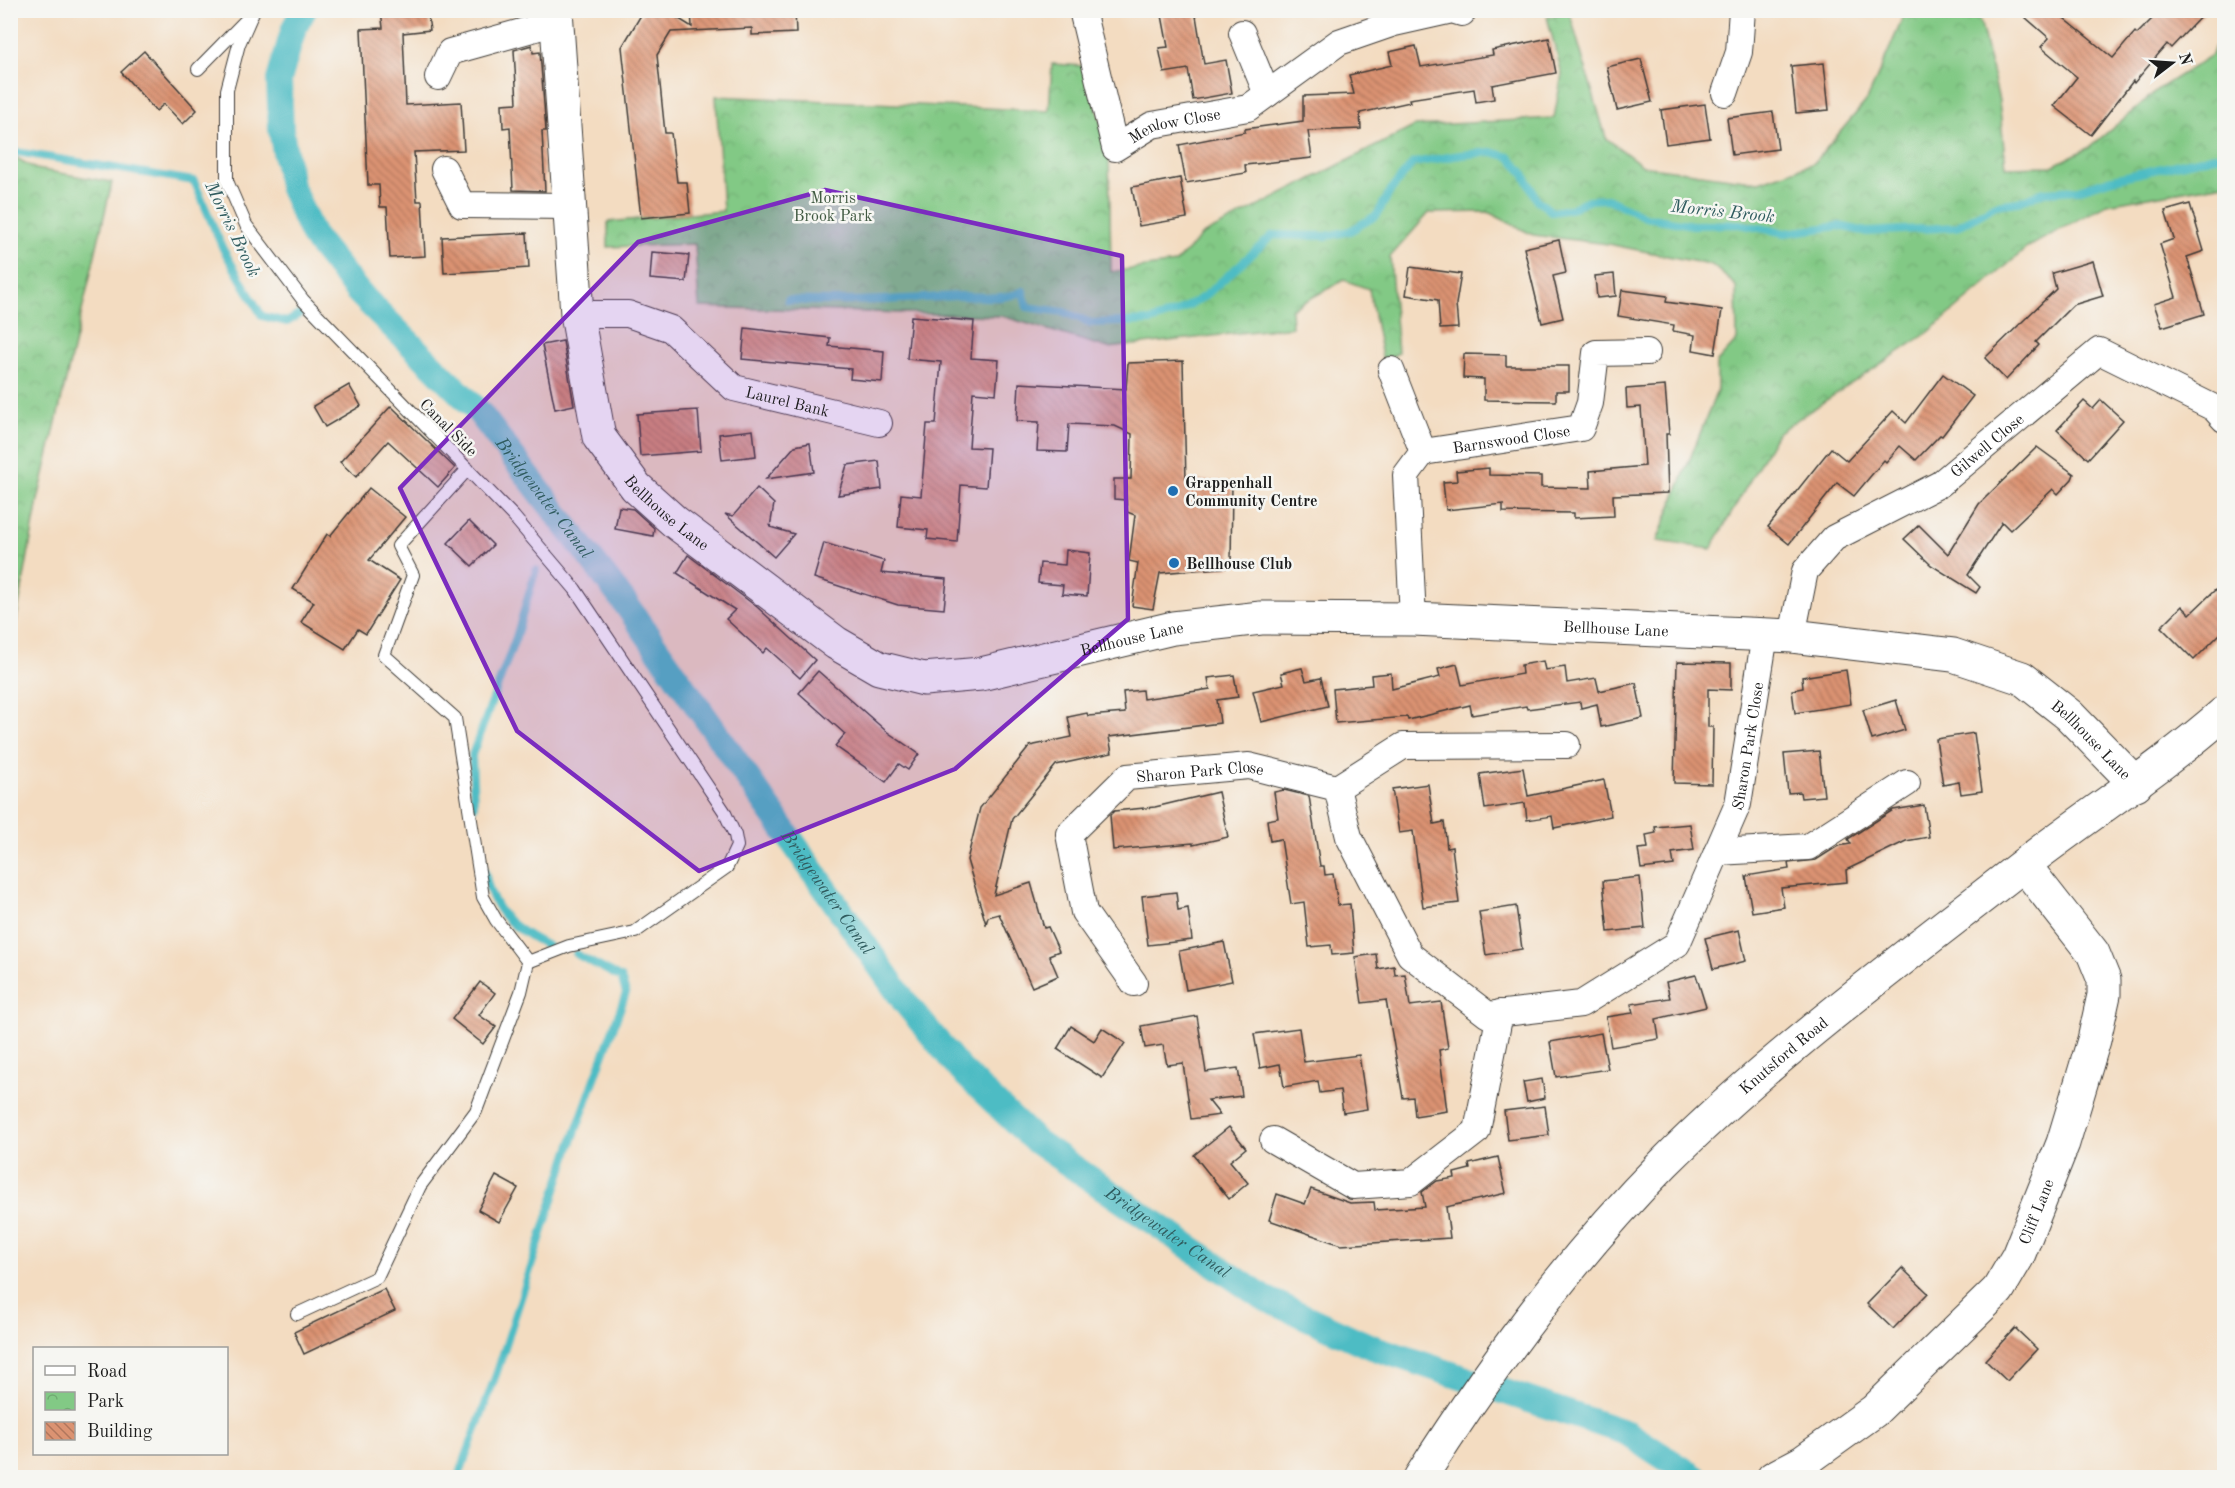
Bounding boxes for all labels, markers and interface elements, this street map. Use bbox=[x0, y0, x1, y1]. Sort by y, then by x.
north arrow bbox=[2142, 33, 2202, 93]
text: N bbox=[2175, 51, 2194, 68]
street label: Menlow Close bbox=[1126, 107, 1222, 147]
water label: Morris Brook bbox=[201, 178, 263, 280]
park label: Morris Brook Park bbox=[793, 191, 873, 225]
water label: Morris Brook bbox=[1669, 197, 1776, 226]
street label: Laurel Bank bbox=[744, 385, 831, 421]
street label: Canal Side bbox=[416, 397, 479, 460]
street label: Gilwell Close bbox=[1948, 412, 2027, 481]
street label: Barnswood Close bbox=[1452, 424, 1571, 457]
water label: Bridgewater Canal bbox=[491, 433, 596, 563]
street label: Bellhouse Lane bbox=[620, 473, 711, 554]
place label: Grappenhall Community Centre bbox=[1185, 476, 1318, 510]
marker: Grappenhall Community Centre bbox=[1166, 484, 1180, 498]
marker: Bellhouse Club bbox=[1167, 556, 1181, 570]
place label: Bellhouse Club bbox=[1186, 557, 1292, 573]
street label: Bellhouse Lane bbox=[1563, 620, 1669, 640]
street label: Bellhouse Lane bbox=[1079, 621, 1185, 660]
street label: Sharon Park Close bbox=[1730, 681, 1767, 813]
street label: Bellhouse Lane bbox=[2047, 698, 2133, 784]
street label: Sharon Park Close bbox=[1135, 760, 1265, 786]
water label: Bridgewater Canal bbox=[777, 826, 877, 959]
street label: Knutsford Road bbox=[1737, 1015, 1832, 1098]
street label: Cliff Lane bbox=[2017, 1177, 2058, 1247]
water label: Bridgewater Canal bbox=[1101, 1183, 1234, 1283]
legend bbox=[33, 1347, 228, 1455]
text: Road bbox=[87, 1363, 127, 1381]
text: Park bbox=[87, 1393, 124, 1411]
text: Building bbox=[87, 1423, 153, 1441]

